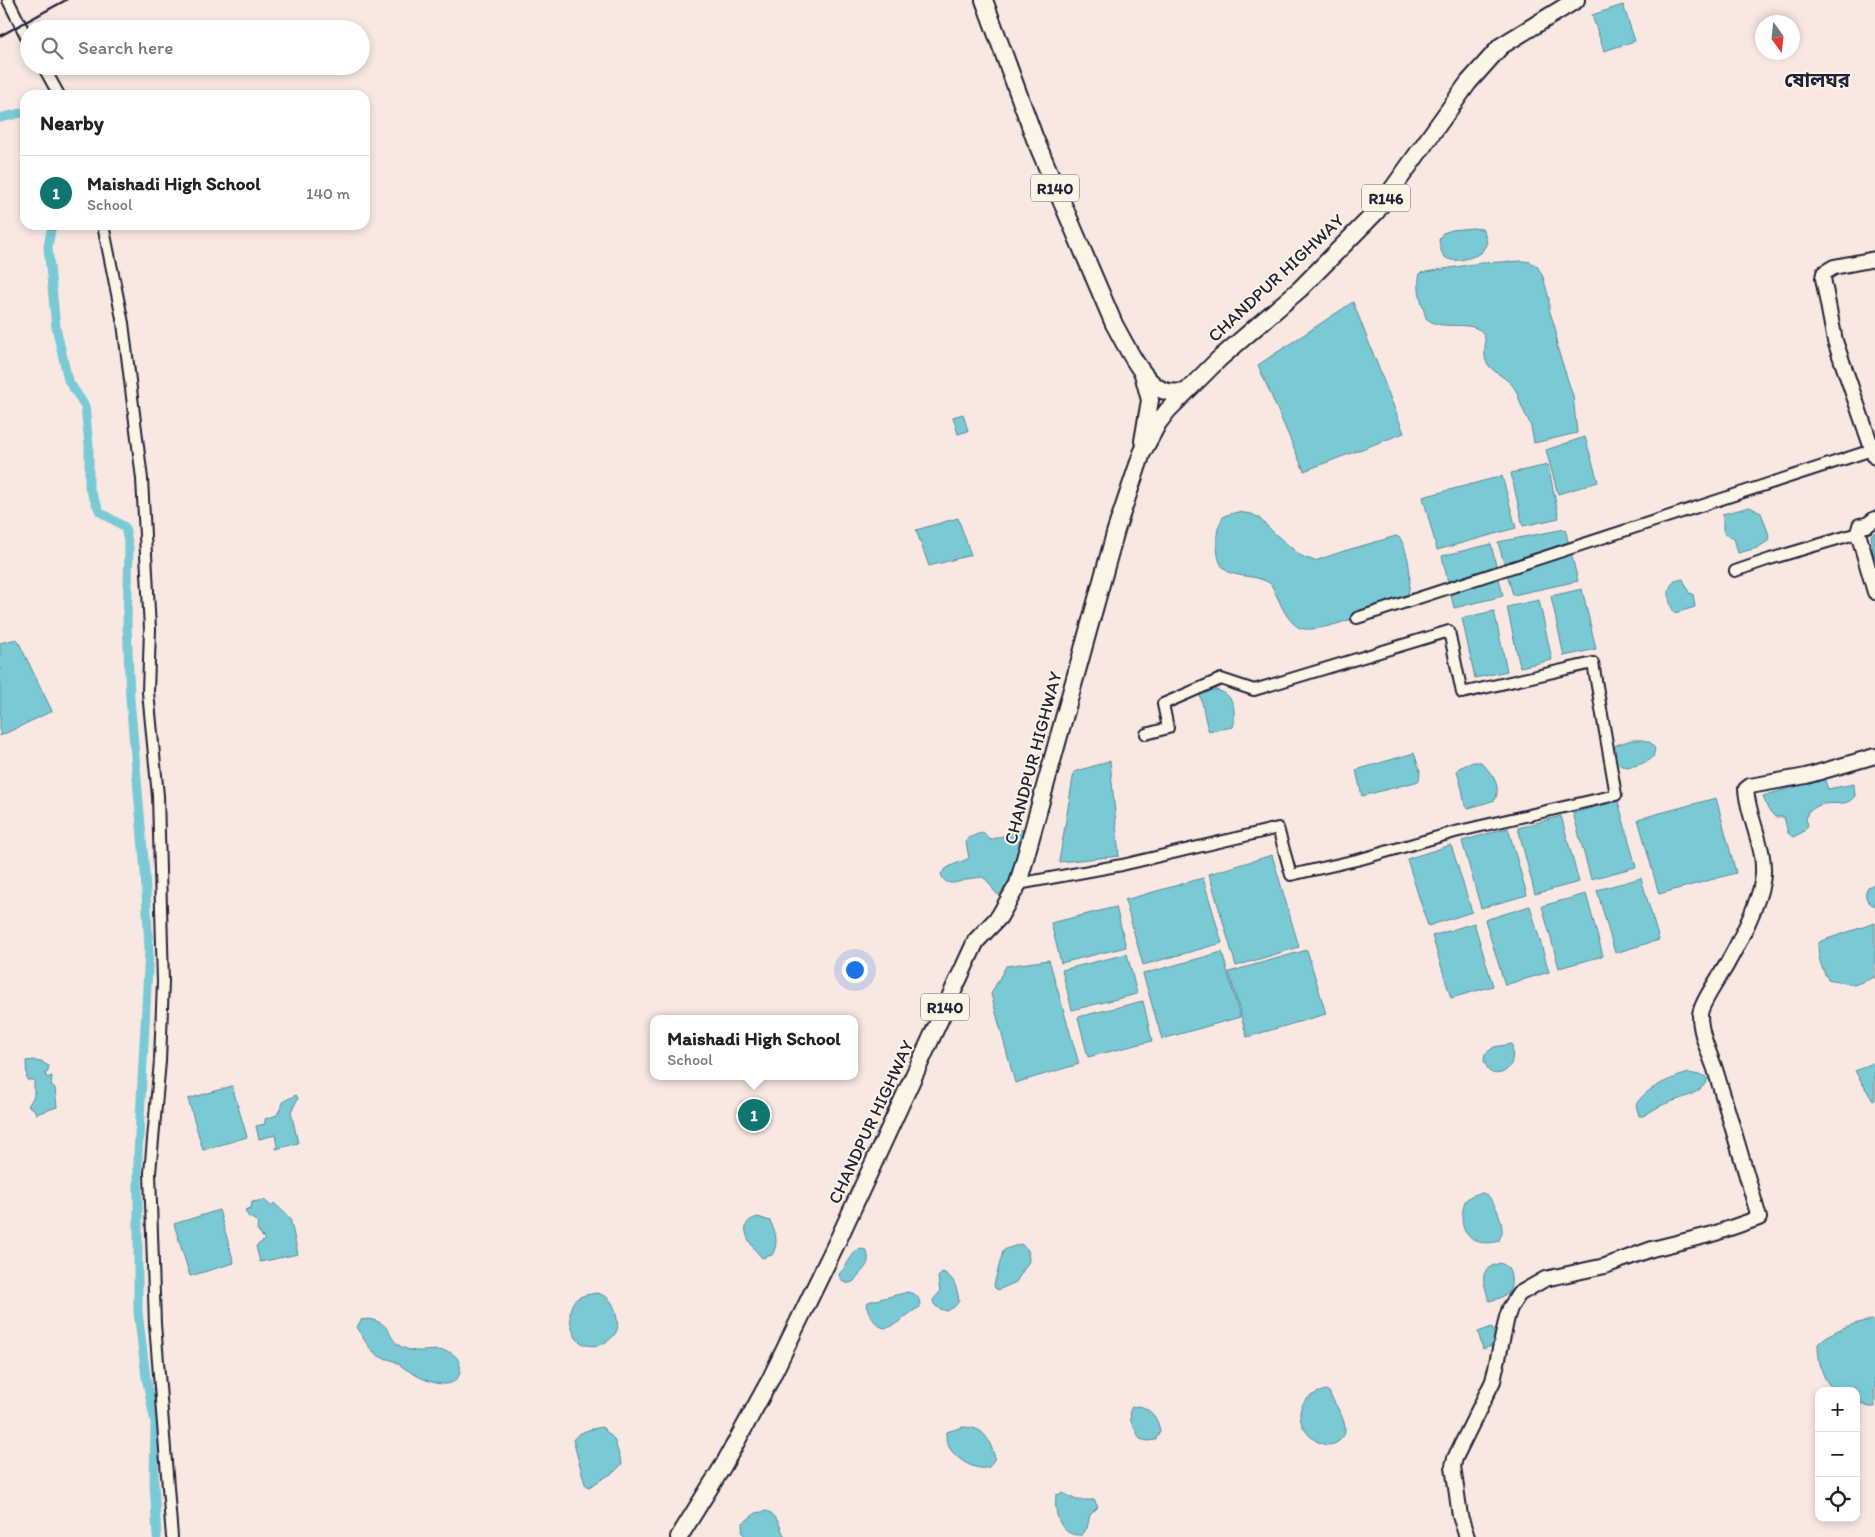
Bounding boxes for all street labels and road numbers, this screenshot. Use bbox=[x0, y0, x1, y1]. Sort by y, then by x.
road number: R140 bbox=[1031, 174, 1079, 202]
road number: R146 bbox=[1362, 184, 1410, 212]
street label: CHANDPUR HIGHWAY bbox=[1203, 209, 1349, 347]
street label: CHANDPUR HIGHWAY bbox=[999, 668, 1067, 847]
road number: R140 bbox=[921, 994, 969, 1020]
street label: CHANDPUR HIGHWAY bbox=[823, 1036, 919, 1207]

